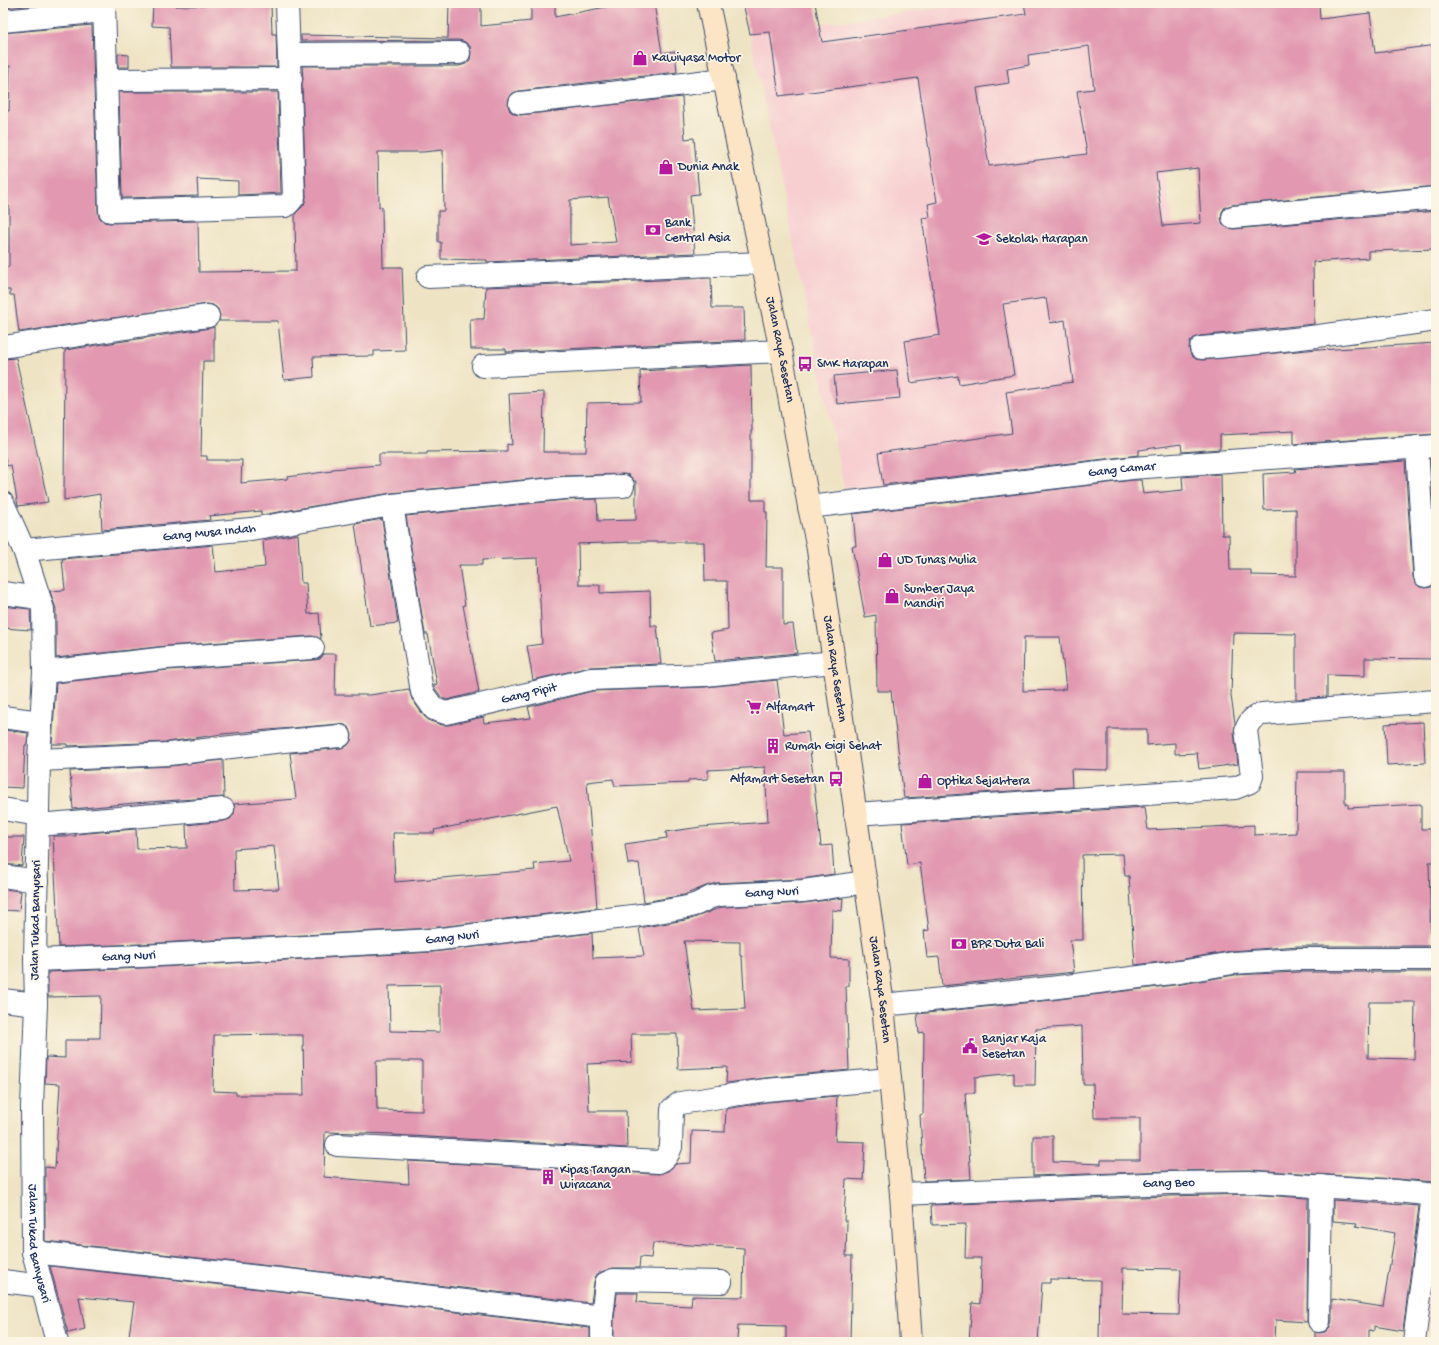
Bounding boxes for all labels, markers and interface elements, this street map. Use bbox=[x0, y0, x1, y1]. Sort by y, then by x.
shop icon: Kawiyasa Motor bbox=[631, 49, 649, 67]
place label: Kawiyasa Motor bbox=[652, 51, 742, 66]
shop icon: Dunia Anak bbox=[657, 158, 675, 176]
place label: Dunia Anak bbox=[677, 160, 740, 175]
place label: Bank Central Asia bbox=[664, 216, 731, 246]
bank icon: Bank Central Asia bbox=[644, 221, 662, 239]
school or university icon: Sekolah Harapan bbox=[975, 230, 993, 248]
place label: Sekolah Harapan bbox=[996, 232, 1088, 247]
street label: Jalan Raya Sesetan bbox=[762, 295, 798, 404]
bus stop icon: SMK Harapan bbox=[796, 355, 814, 373]
place label: SMK Harapan bbox=[817, 357, 889, 372]
street label: Gang Camar bbox=[1087, 459, 1157, 481]
street label: Gang Musa Indah bbox=[162, 521, 257, 545]
shop icon: UD Tunas Mulia bbox=[876, 551, 894, 569]
place label: UD Tunas Mulia bbox=[897, 553, 977, 568]
place label: Sumber Jaya Mandiri bbox=[904, 582, 975, 612]
shop icon: Sumber Jaya Mandiri bbox=[883, 587, 901, 605]
street label: Jalan Raya Sesetan bbox=[820, 615, 850, 724]
street label: Gang Pipit bbox=[500, 679, 560, 707]
supermarket icon: Alfamart bbox=[745, 698, 763, 716]
place label: Alfamart bbox=[766, 700, 816, 715]
building icon: Rumah Gigi Sehat bbox=[764, 737, 782, 755]
place label: Rumah Gigi Sehat bbox=[785, 739, 883, 754]
bus stop icon: Alfamart Sesetan bbox=[827, 770, 845, 788]
place label: Alfamart Sesetan bbox=[730, 772, 825, 787]
shop icon: Optika Sejahtera bbox=[916, 772, 934, 790]
place label: Optika Sejahtera bbox=[937, 774, 1031, 789]
street label: Jalan Tukad Banyusari bbox=[27, 860, 45, 980]
street label: Gang Nuri bbox=[745, 884, 800, 901]
street label: Gang Nuri bbox=[425, 927, 480, 948]
street label: Jalan Raya Sesetan bbox=[866, 935, 894, 1044]
bank icon: BPR Duta Bali bbox=[950, 935, 968, 953]
place label: BPR Duta Bali bbox=[970, 937, 1045, 952]
street label: Gang Nuri bbox=[102, 948, 157, 965]
place label: Banjar Kaja Sesetan bbox=[981, 1032, 1047, 1062]
public building icon: Banjar Kaja Sesetan bbox=[961, 1037, 979, 1055]
place label: Kipas Tangan Wiracana bbox=[560, 1163, 631, 1193]
building icon: Kipas Tangan Wiracana bbox=[539, 1168, 557, 1186]
street label: Gang Beo bbox=[1142, 1175, 1195, 1192]
street label: Jalan Tukad Banyusari bbox=[25, 1184, 54, 1305]

